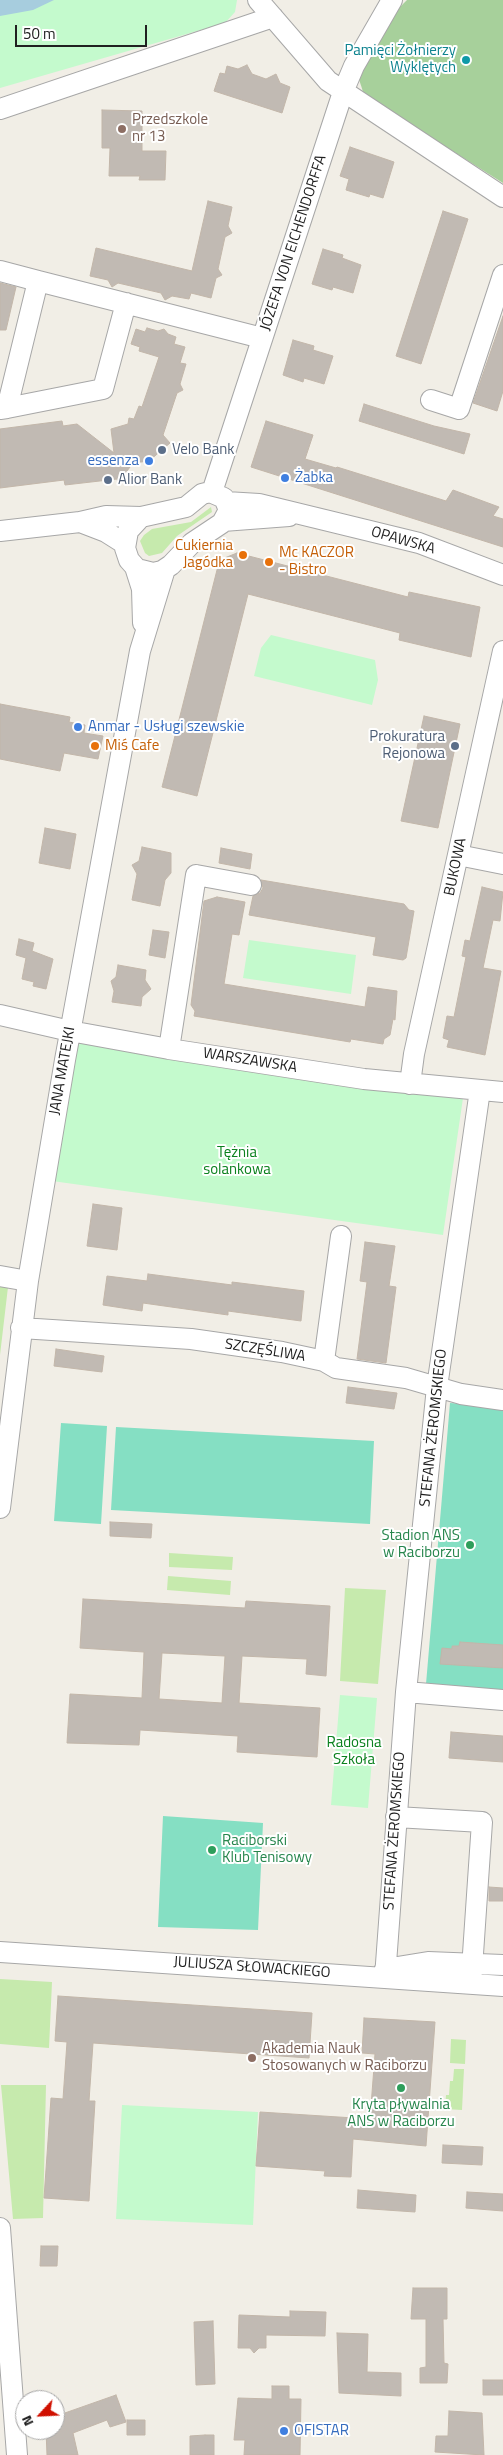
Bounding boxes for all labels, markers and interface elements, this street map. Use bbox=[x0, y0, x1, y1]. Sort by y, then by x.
scale bar bbox=[18, 15, 150, 47]
text: 50 m bbox=[23, 22, 56, 45]
place label: Pamięci Żołnierzy Wyklętych bbox=[344, 42, 456, 77]
marker: Pamięci Żołnierzy Wyklętych bbox=[460, 54, 472, 66]
place label: Przedszkole nr 13 bbox=[132, 111, 208, 146]
marker: Przedszkole nr 13 bbox=[116, 123, 128, 135]
street label: JÓZEFA VON EICHENDORFFA bbox=[257, 153, 331, 333]
place label: Velo Bank bbox=[172, 441, 235, 459]
marker: Velo Bank bbox=[156, 444, 168, 456]
place label: essenza bbox=[88, 452, 139, 470]
marker: essenza bbox=[143, 455, 155, 467]
place label: Żabka bbox=[295, 469, 333, 487]
place label: Alior Bank bbox=[118, 471, 182, 489]
marker: Żabka bbox=[279, 472, 291, 484]
marker: Alior Bank bbox=[102, 474, 114, 486]
street label: OPAWSKA bbox=[369, 523, 437, 559]
place label: Cukiernia Jagódka bbox=[175, 537, 233, 572]
place label: Mc KACZOR - Bistro bbox=[279, 544, 354, 579]
marker: Cukiernia Jagódka bbox=[237, 549, 249, 561]
marker: Mc KACZOR - Bistro bbox=[263, 556, 275, 568]
place label: Anmar - Usługi szewskie bbox=[88, 718, 245, 736]
marker: Anmar - Usługi szewskie bbox=[72, 721, 84, 733]
place label: Prokuratura Rejonowa bbox=[369, 728, 445, 763]
place label: Miś Cafe bbox=[105, 737, 159, 755]
marker: Miś Cafe bbox=[89, 740, 101, 752]
marker: Prokuratura Rejonowa bbox=[449, 740, 461, 752]
street label: BUKOWA bbox=[441, 836, 471, 898]
street label: JANA MATEJKI bbox=[46, 1025, 80, 1117]
street label: WARSZAWSKA bbox=[202, 1045, 298, 1077]
park label: Tężnia solankowa bbox=[203, 1144, 271, 1179]
street label: SZCZĘŚLIWA bbox=[223, 1336, 307, 1366]
street label: STEFANA ŻEROMSKIEGO bbox=[417, 1348, 451, 1508]
place label: Stadion ANS w Raciborzu bbox=[382, 1527, 460, 1562]
marker: Stadion ANS w Raciborzu bbox=[464, 1539, 476, 1551]
park label: Radosna Szkoła bbox=[326, 1734, 382, 1769]
street label: STEFANA ŻEROMSKIEGO bbox=[380, 1751, 410, 1911]
place label: Raciborski Klub Tenisowy bbox=[222, 1832, 312, 1867]
marker: Raciborski Klub Tenisowy bbox=[206, 1844, 218, 1856]
street label: JULIUSZA SŁOWACKIEGO bbox=[173, 1954, 331, 1982]
place label: Akademia Nauk Stosowanych w Raciborzu bbox=[262, 2040, 427, 2075]
marker: Akademia Nauk Stosowanych w Raciborzu bbox=[246, 2052, 258, 2064]
marker: Kryta pływalnia ANS w Raciborzu bbox=[395, 2082, 407, 2094]
place label: Kryta pływalnia ANS w Raciborzu bbox=[347, 2096, 455, 2131]
north arrow bbox=[15, 2390, 65, 2440]
text: N bbox=[15, 2412, 38, 2430]
place label: OFISTAR bbox=[294, 2422, 349, 2440]
marker: OFISTAR bbox=[278, 2425, 290, 2437]

